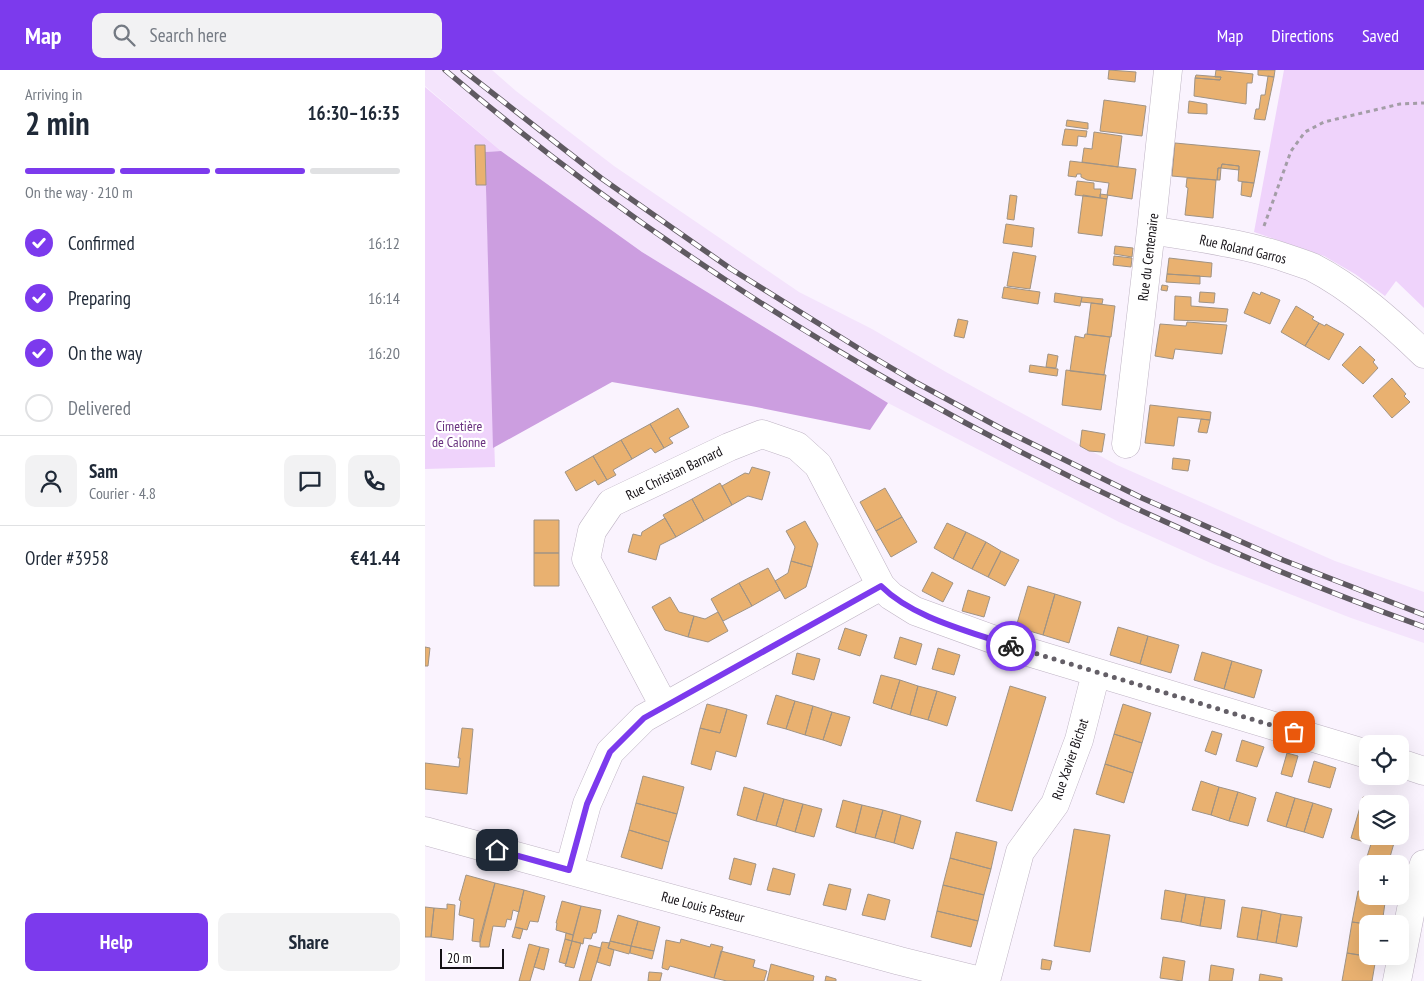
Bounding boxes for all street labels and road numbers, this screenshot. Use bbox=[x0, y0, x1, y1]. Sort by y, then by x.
street label: Rue du Centenaire bbox=[1134, 212, 1162, 302]
street label: Rue Roland Garros bbox=[1198, 230, 1289, 268]
street label: Rue Christian Barnard bbox=[623, 442, 725, 504]
street label: Rue Xavier Bichat bbox=[1048, 716, 1092, 802]
street label: Rue Louis Pasteur bbox=[659, 887, 747, 927]

